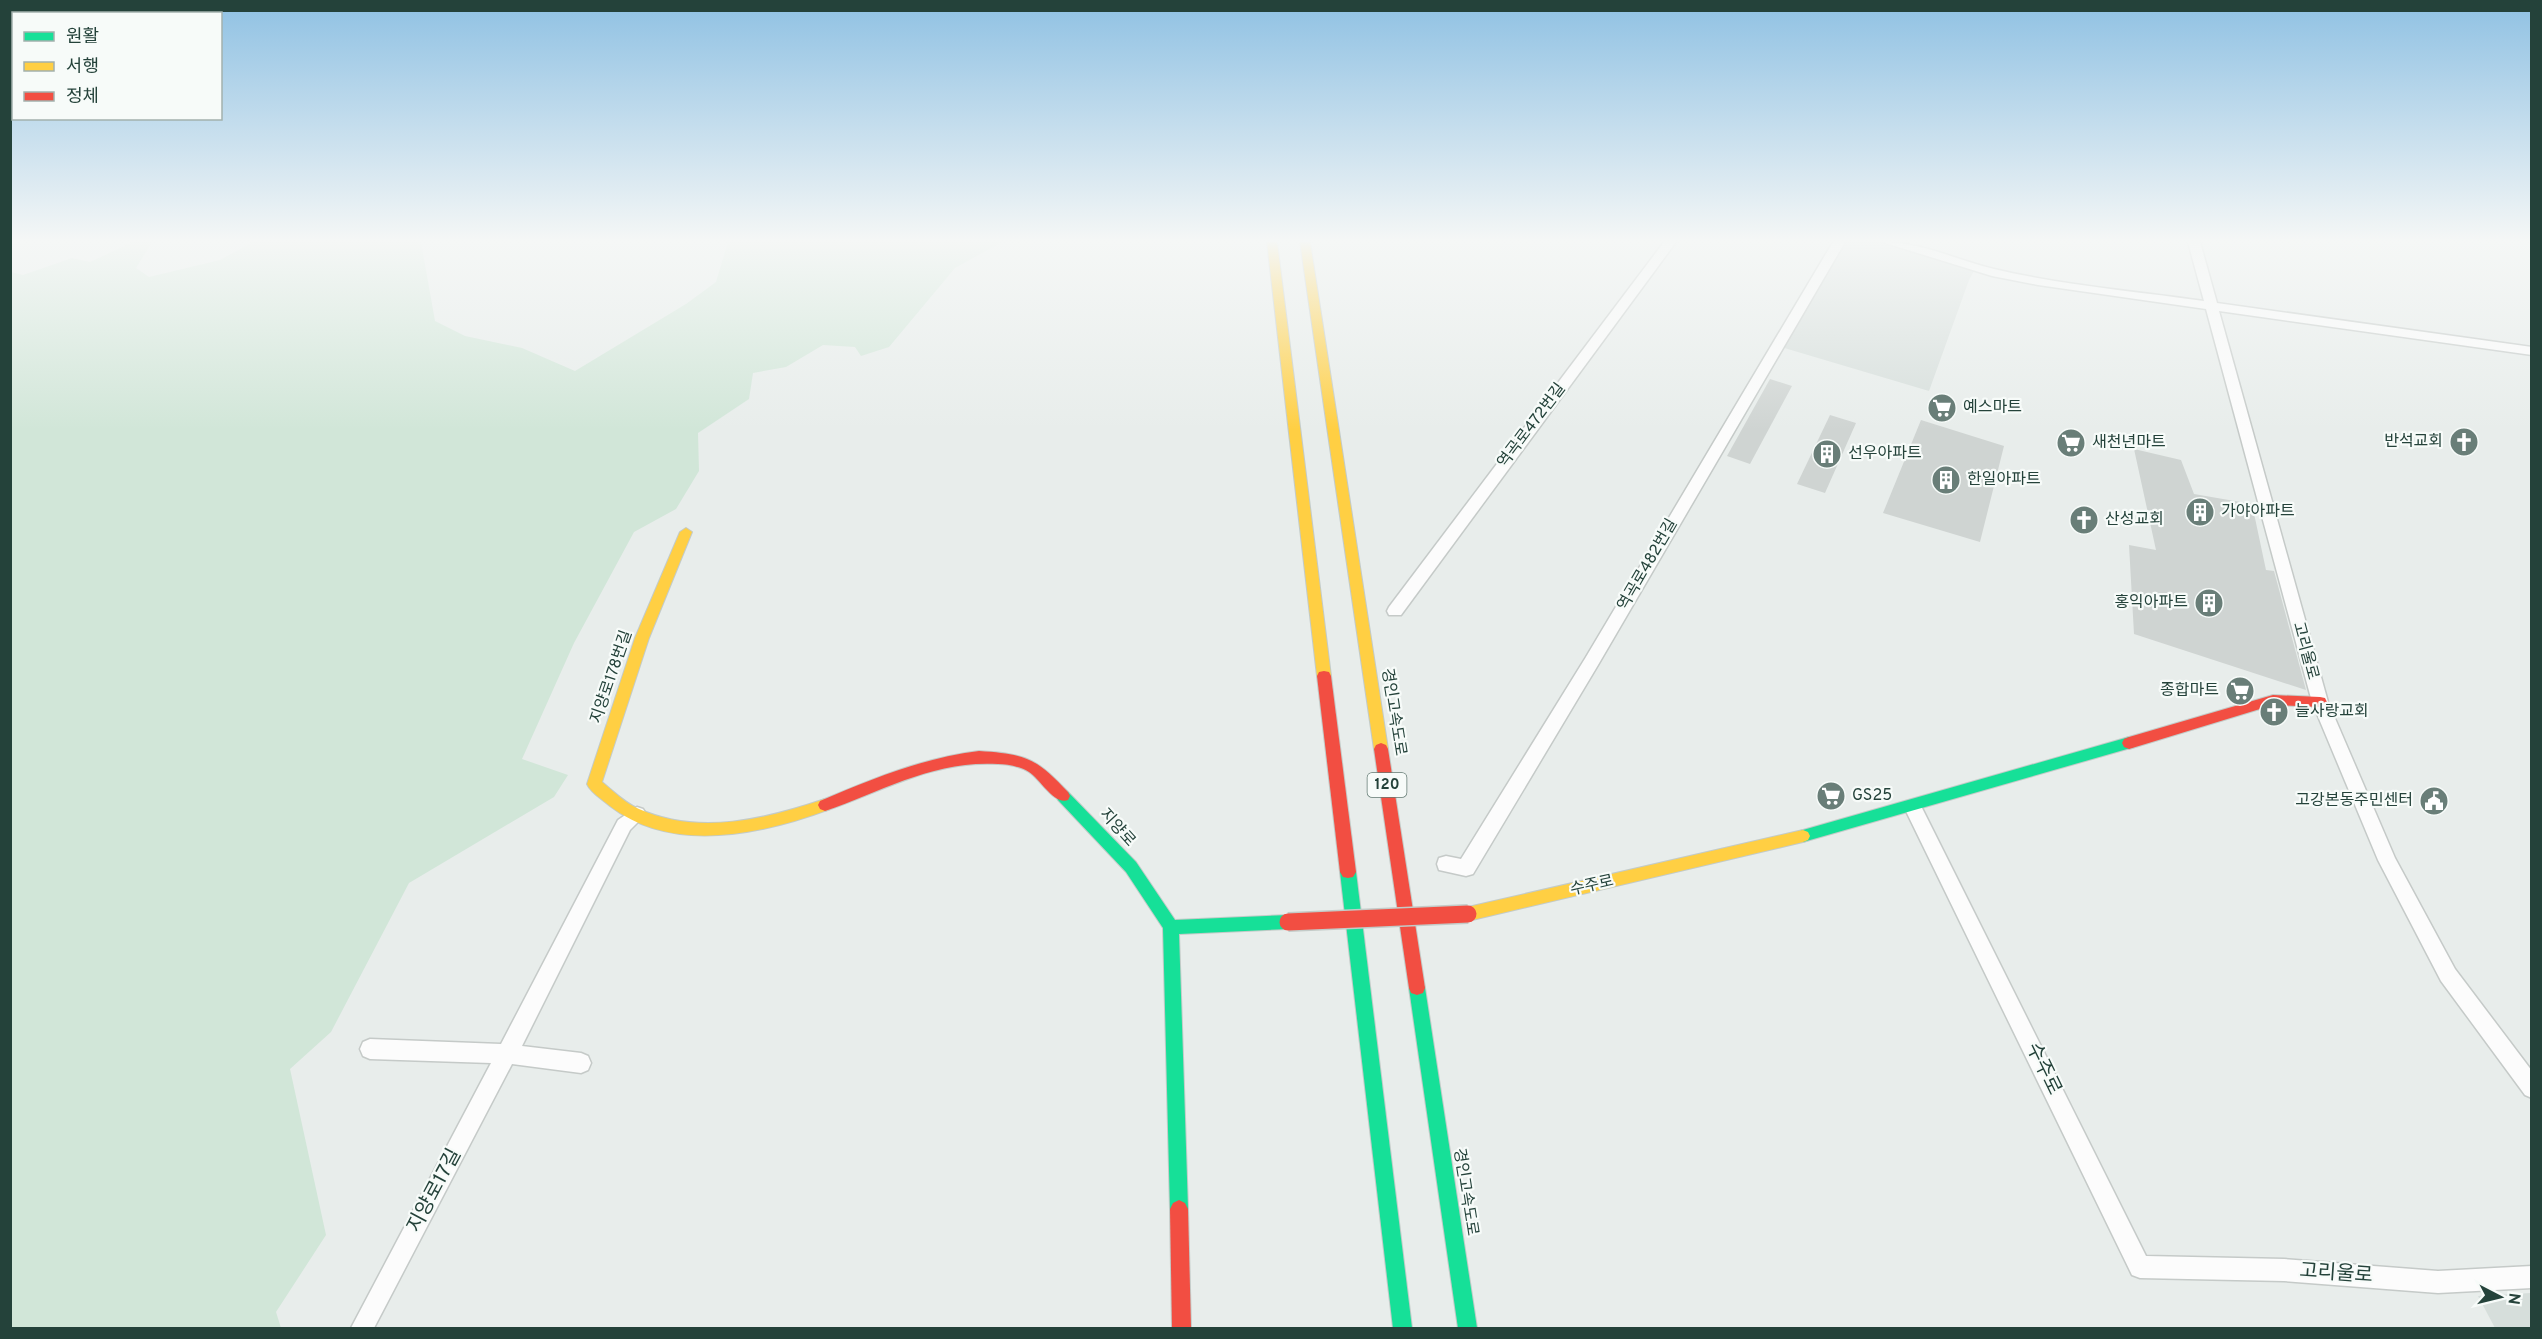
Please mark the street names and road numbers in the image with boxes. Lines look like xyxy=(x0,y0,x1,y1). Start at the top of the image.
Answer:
street label: 역곡로472번길 xyxy=(1494,380,1570,472)
street label: 역곡로482번길 xyxy=(1614,515,1682,615)
street label: 고리울로 xyxy=(2288,620,2322,682)
street label: 지양로178번길 xyxy=(587,628,637,726)
street label: 경인고속도로 xyxy=(1376,667,1410,757)
road number: 120 xyxy=(1368,773,1406,797)
street label: 지양로 xyxy=(1095,805,1139,851)
street label: 수주로 xyxy=(1568,871,1616,901)
street label: 수주로 xyxy=(2019,1038,2067,1100)
street label: 지양로17길 xyxy=(402,1145,468,1237)
street label: 경인고속도로 xyxy=(1448,1147,1482,1237)
street label: 고리울로 xyxy=(2298,1258,2374,1290)

